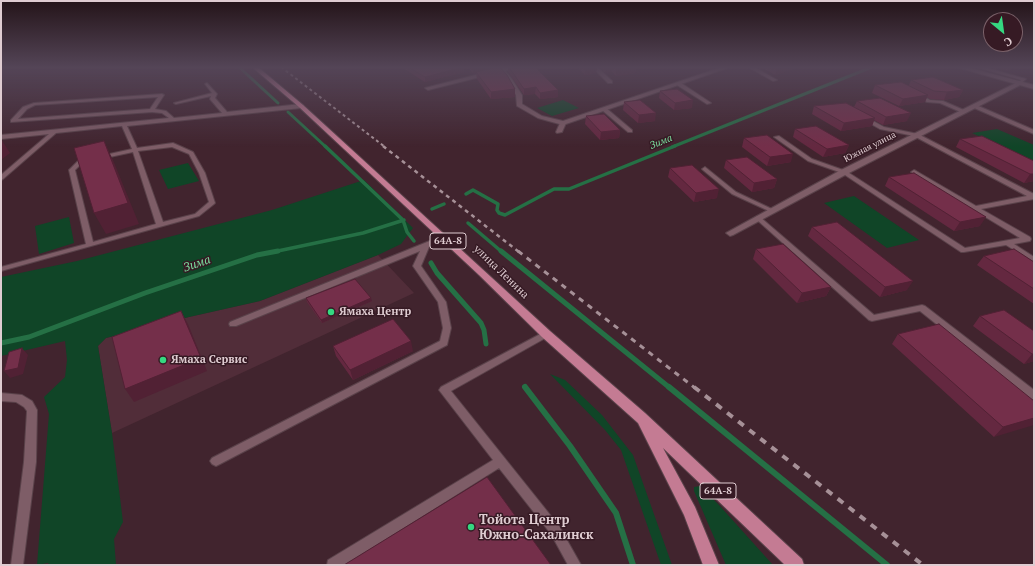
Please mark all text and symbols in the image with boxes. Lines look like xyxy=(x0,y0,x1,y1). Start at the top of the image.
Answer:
north arrow xyxy=(983,12,1023,52)
text: С xyxy=(1002,34,1015,49)
street label: Южная улица xyxy=(842,129,898,165)
water label: Зима xyxy=(648,132,674,152)
road number: 64А-8 xyxy=(430,233,466,249)
street label: улица Ленина xyxy=(471,242,531,302)
water label: Зима xyxy=(181,253,213,275)
place label: Ямаха Центр xyxy=(339,305,411,319)
marker: Ямаха Центр xyxy=(326,307,336,317)
place label: Ямаха Сервис xyxy=(171,353,247,367)
marker: Ямаха Сервис xyxy=(158,355,168,365)
road number: 64А-8 xyxy=(700,483,736,499)
place label: Тойота Центр Южно-Сахалинск xyxy=(479,512,594,543)
marker: Тойота Центр Южно-Сахалинск xyxy=(466,522,476,532)

